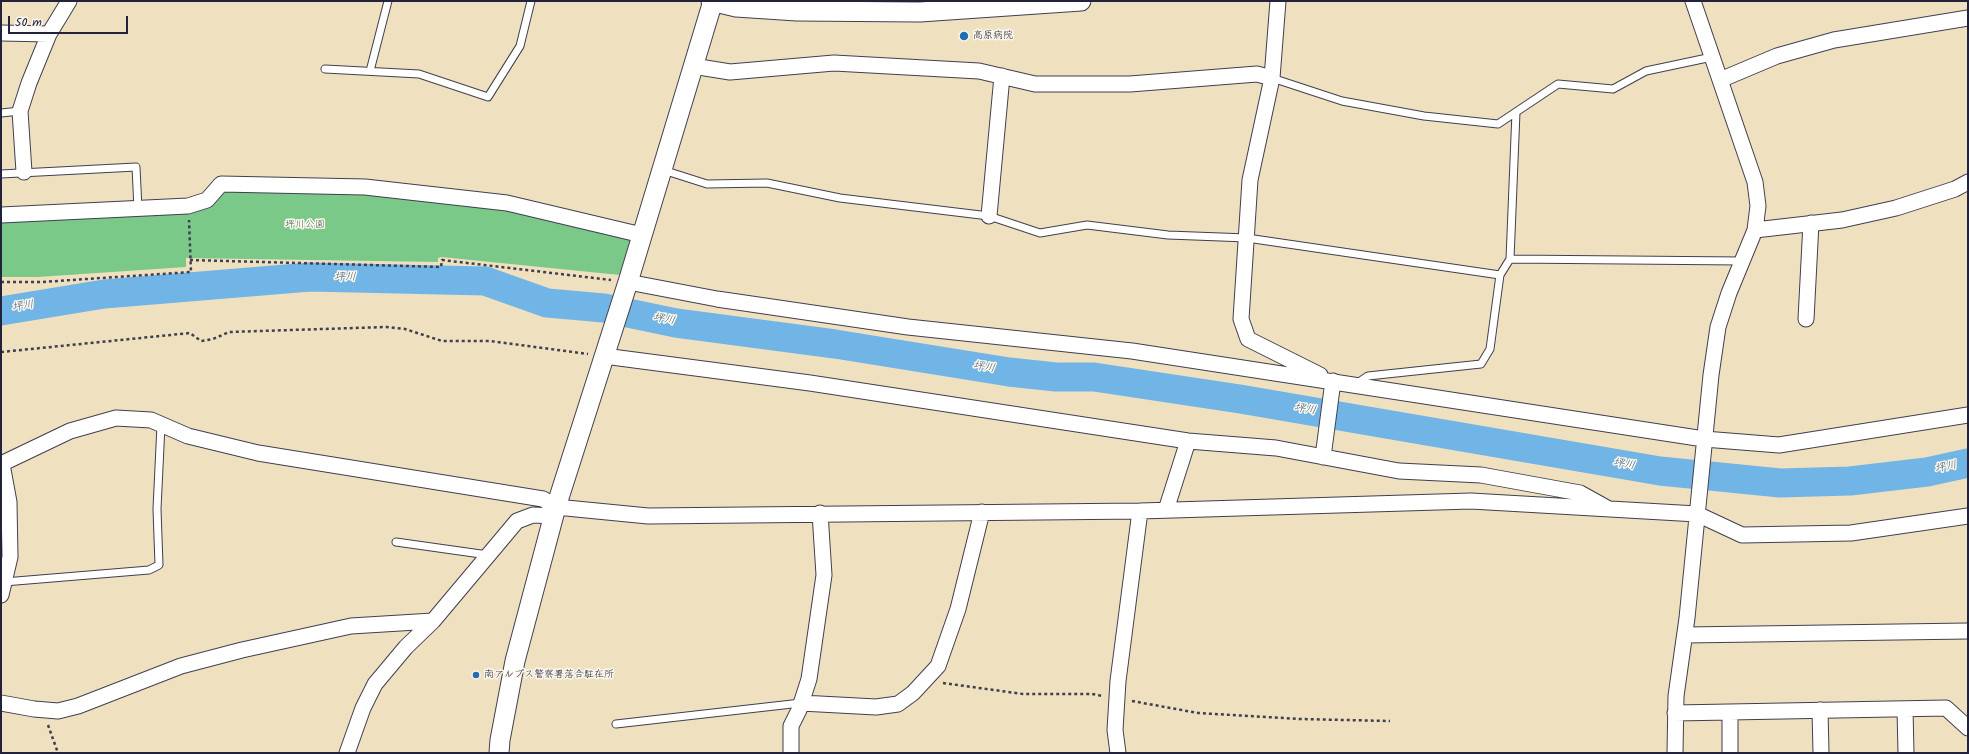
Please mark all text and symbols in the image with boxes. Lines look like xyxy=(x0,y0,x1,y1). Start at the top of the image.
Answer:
scale bar xyxy=(10,8,130,34)
text: 50 m xyxy=(15,13,42,32)
marker: 高原病院 xyxy=(958,30,970,42)
place label: 高原病院 xyxy=(973,30,1013,42)
park label: 坪川公園 xyxy=(285,219,325,231)
water label: 坪川 xyxy=(334,271,356,285)
water label: 坪川 xyxy=(11,299,35,315)
water label: 坪川 xyxy=(652,311,676,329)
water label: 坪川 xyxy=(972,360,996,376)
water label: 坪川 xyxy=(1293,402,1317,418)
water label: 坪川 xyxy=(1612,457,1636,473)
water label: 坪川 xyxy=(1934,459,1958,477)
place label: 南アルプス警察署落合駐在所 xyxy=(484,669,614,681)
marker: 南アルプス警察署落合駐在所 xyxy=(471,670,481,680)

